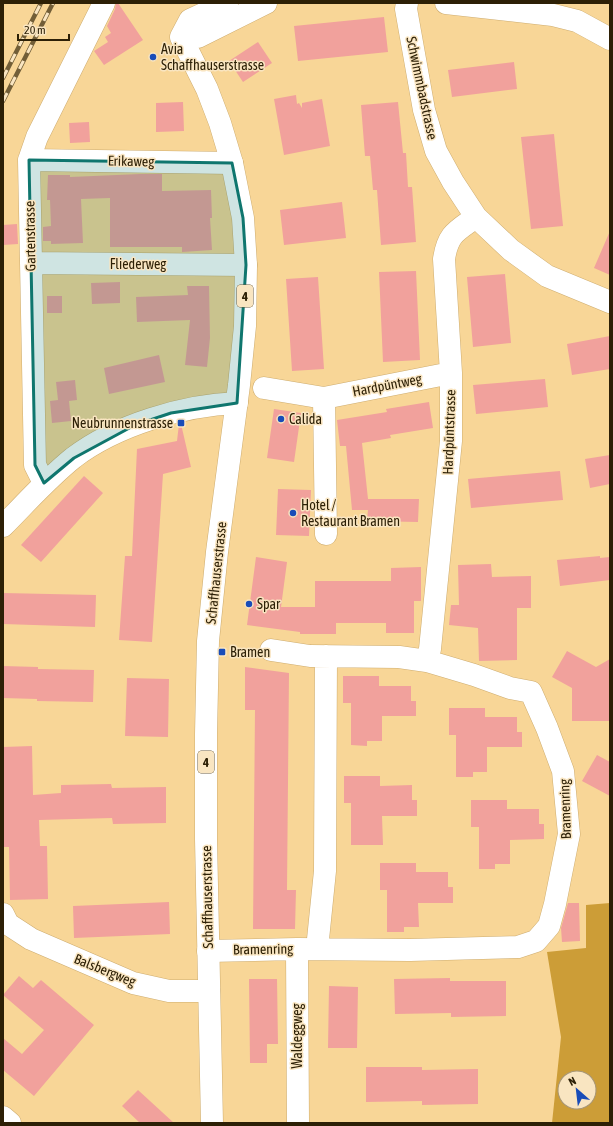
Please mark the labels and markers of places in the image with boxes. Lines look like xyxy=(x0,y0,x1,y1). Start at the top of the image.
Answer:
place label: Avia Schaffhauserstrasse xyxy=(161,41,264,73)
marker: Avia Schaffhauserstrasse xyxy=(148,52,158,62)
place label: Calida xyxy=(289,411,322,427)
marker: Calida xyxy=(276,414,286,424)
place label: Neubrunnenstrasse xyxy=(72,415,173,431)
marker: Neubrunnenstrasse xyxy=(176,418,186,428)
place label: Hotel / Restaurant Bramen xyxy=(301,497,400,529)
marker: Hotel / Restaurant Bramen xyxy=(288,508,298,518)
place label: Spar xyxy=(257,596,281,612)
marker: Spar xyxy=(244,599,254,609)
place label: Bramen xyxy=(230,644,270,660)
marker: Bramen xyxy=(217,647,227,657)

